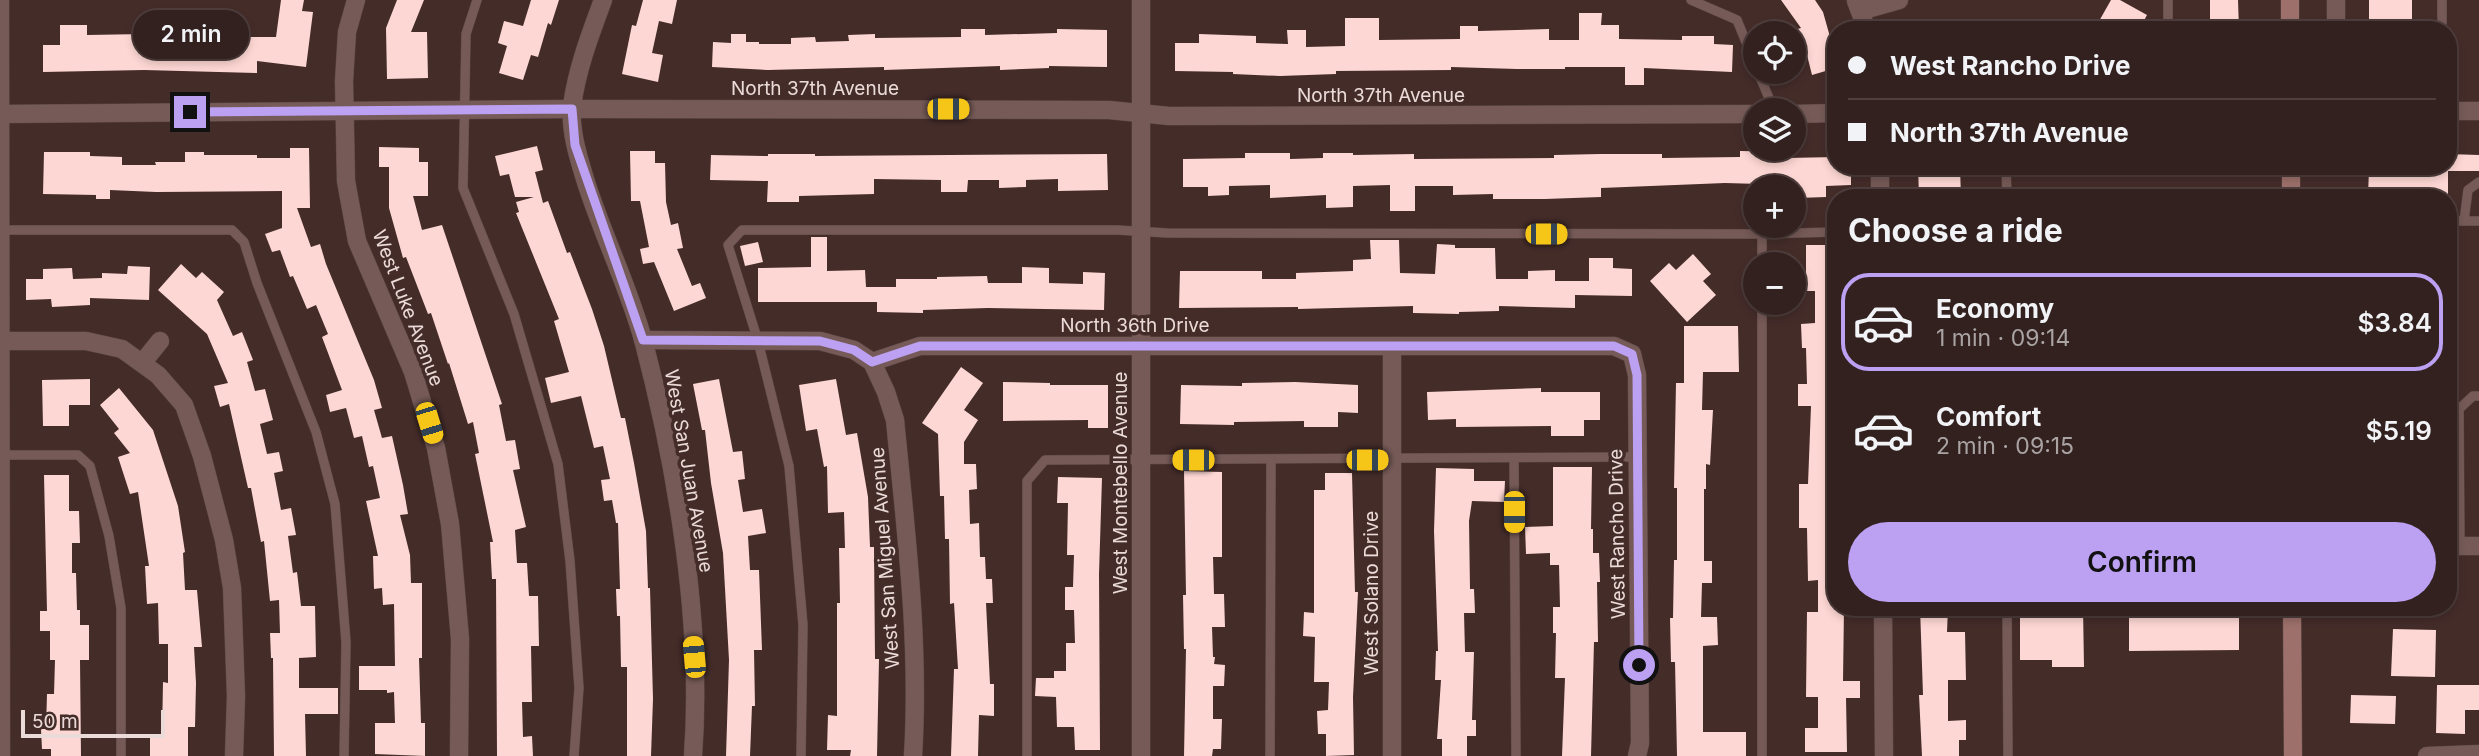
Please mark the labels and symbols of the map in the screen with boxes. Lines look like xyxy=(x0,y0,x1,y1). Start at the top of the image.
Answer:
callout: 2 min xyxy=(132,10,248,60)
street label: North 37th Avenue xyxy=(731,77,899,100)
street label: North 37th Avenue xyxy=(1297,84,1465,107)
route end xyxy=(174,96,206,128)
car xyxy=(928,99,970,120)
car xyxy=(1526,224,1568,245)
street label: West Luke Avenue xyxy=(368,227,448,389)
street label: North 36th Drive xyxy=(1060,314,1210,337)
street label: West San Juan Avenue xyxy=(660,368,718,574)
street label: West Montebello Avenue xyxy=(1109,372,1132,594)
car xyxy=(413,400,446,446)
street label: West San Miguel Avenue xyxy=(866,446,904,670)
street label: West Rancho Drive xyxy=(1604,449,1630,619)
car xyxy=(1173,450,1215,471)
car xyxy=(1347,450,1389,471)
car xyxy=(1504,491,1525,533)
street label: West Solano Drive xyxy=(1360,511,1383,675)
car xyxy=(682,635,707,679)
route start xyxy=(1623,649,1655,681)
scale bar xyxy=(21,707,164,739)

